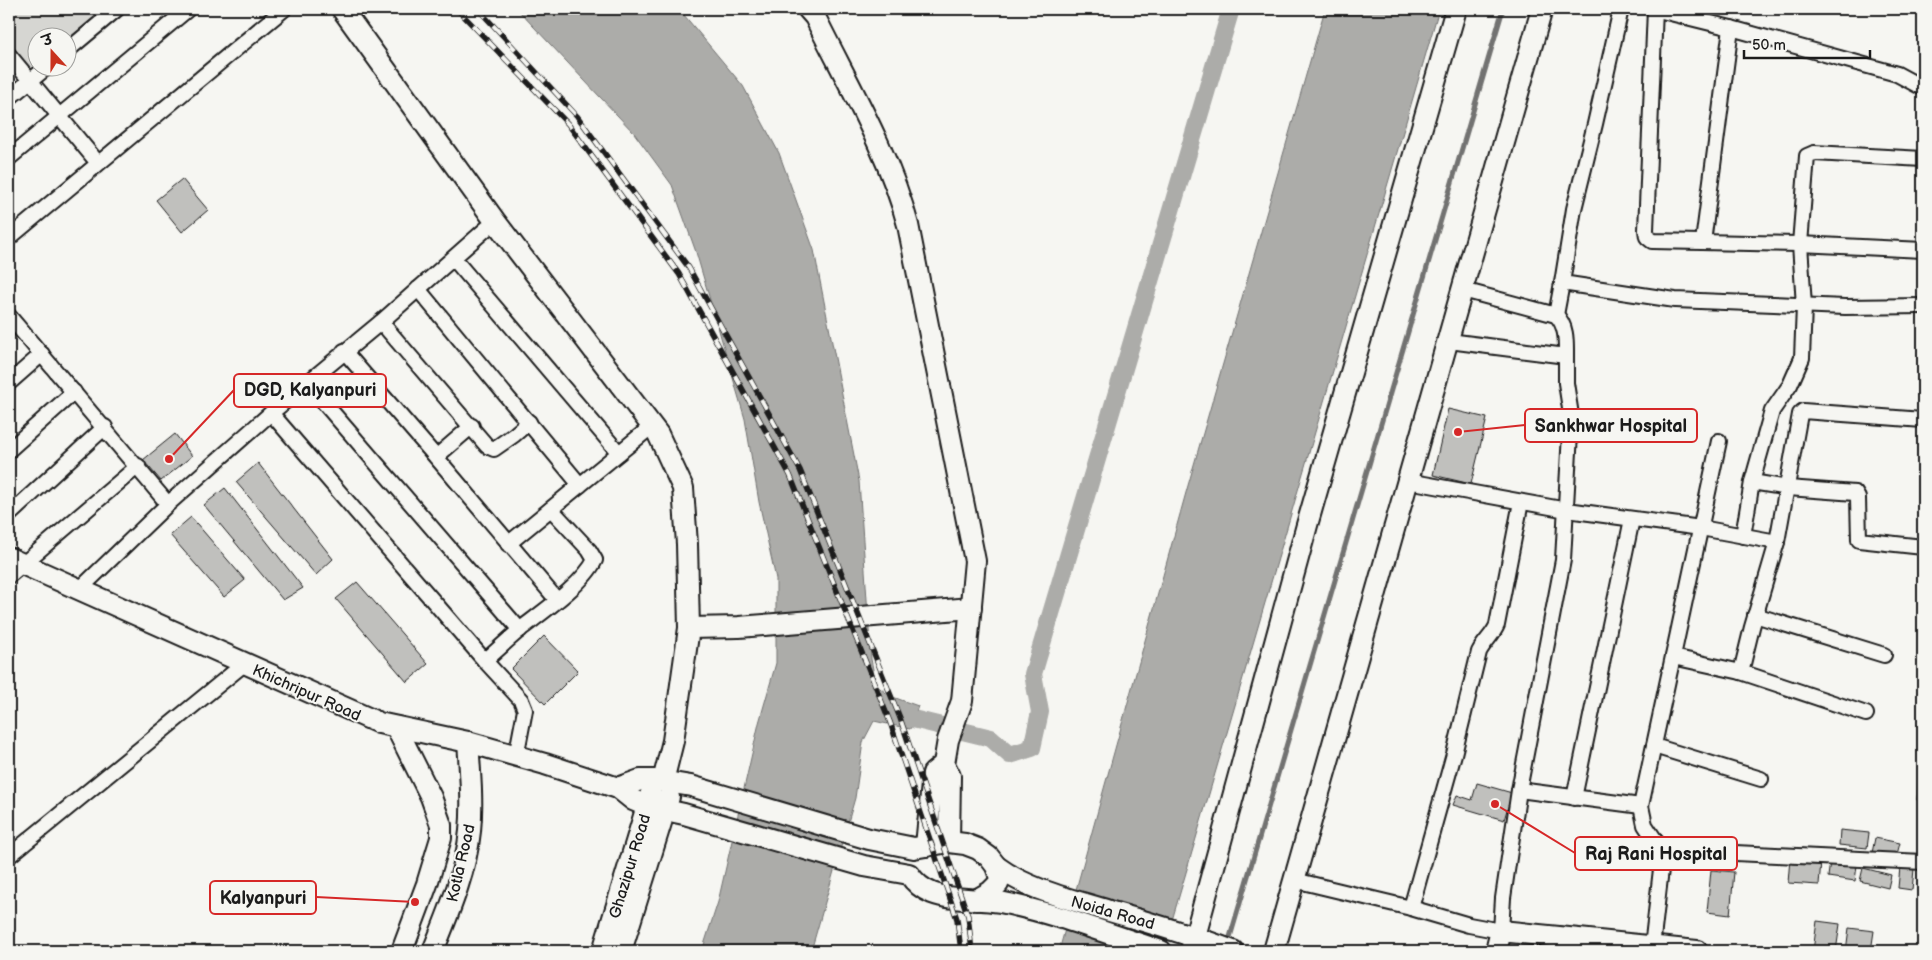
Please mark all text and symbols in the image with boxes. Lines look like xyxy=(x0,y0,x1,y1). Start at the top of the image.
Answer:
north arrow xyxy=(28,28,78,78)
scale bar xyxy=(1744,28,1871,60)
text: उ xyxy=(38,30,56,51)
text: 50 m xyxy=(1752,36,1786,55)
callout: DGD, Kalyanpuri xyxy=(234,374,386,407)
text: DGD, Kalyanpuri xyxy=(244,380,376,401)
callout: Sankhwar Hospital xyxy=(1525,409,1697,442)
text: Sankhwar Hospital xyxy=(1535,416,1687,437)
street label: Khichripur Road xyxy=(249,661,364,726)
street label: Ghazipur Road xyxy=(606,812,655,921)
street label: Kotla Road xyxy=(443,822,480,904)
callout: Raj Rani Hospital xyxy=(1575,837,1737,870)
text: Raj Rani Hospital xyxy=(1585,844,1727,865)
callout: Kalyanpuri xyxy=(210,881,316,914)
text: Kalyanpuri xyxy=(220,888,306,909)
street label: Noida Road xyxy=(1069,892,1157,934)

